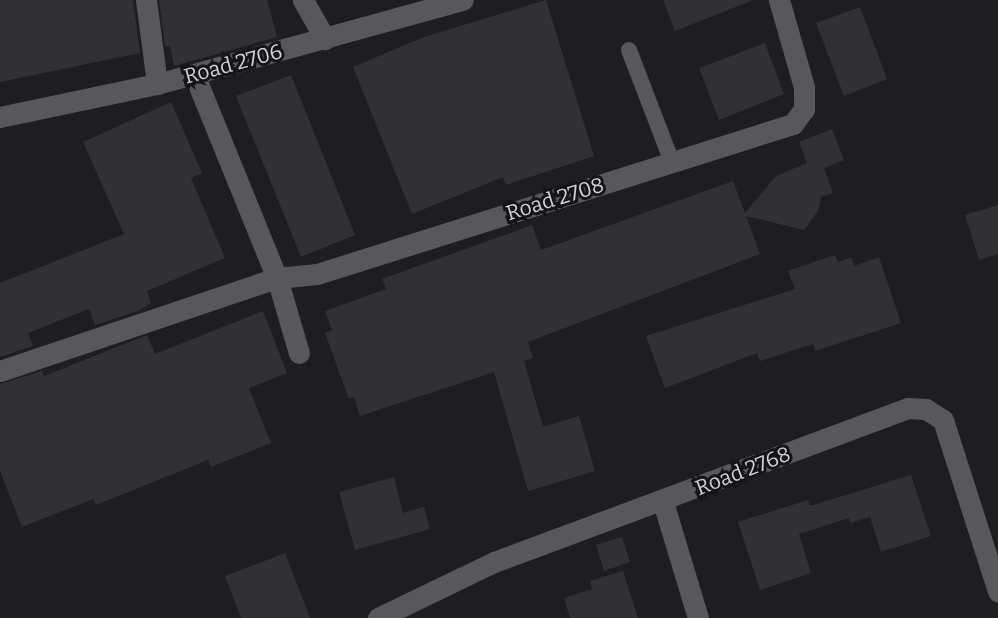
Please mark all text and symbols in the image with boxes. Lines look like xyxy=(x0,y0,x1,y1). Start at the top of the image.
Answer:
street label: Road 2706 xyxy=(181,39,285,89)
street label: Road 2708 xyxy=(503,172,607,226)
street label: Road 2768 xyxy=(692,441,794,501)

